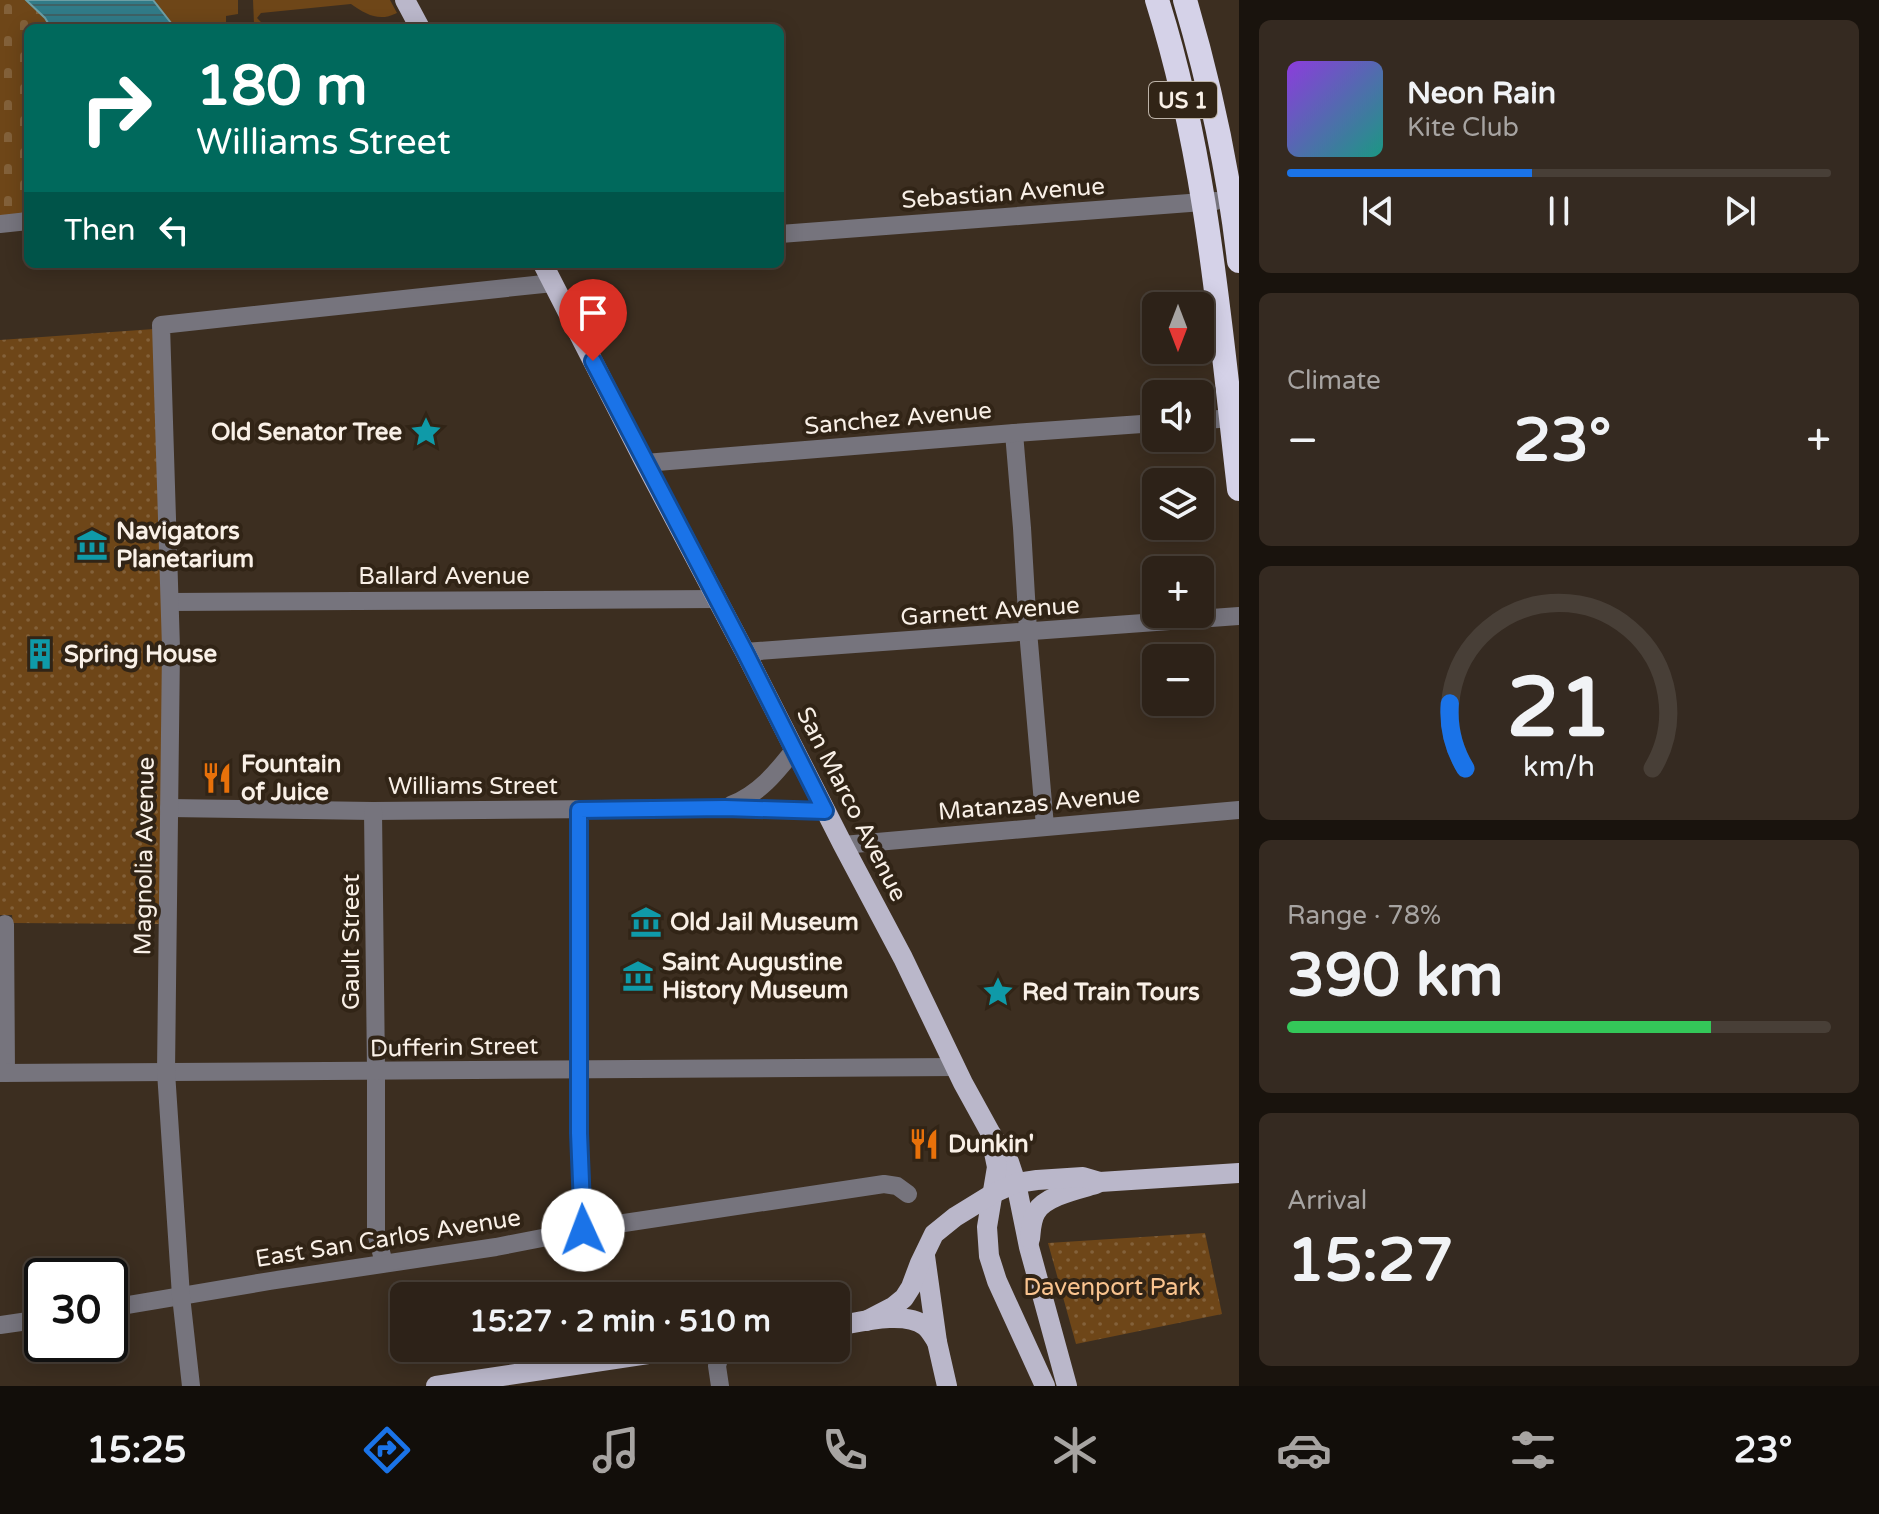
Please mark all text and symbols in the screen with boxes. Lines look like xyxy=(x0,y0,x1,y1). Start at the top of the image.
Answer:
text: 180 m xyxy=(196,53,367,120)
icon: right xyxy=(64,56,168,160)
text: Neon Rain xyxy=(1407,75,1556,112)
road number: US 1 xyxy=(1149,82,1217,118)
text: Kite Club xyxy=(1407,112,1519,143)
text: Williams Street xyxy=(196,121,451,164)
street label: Sebastian Avenue xyxy=(900,172,1106,215)
icon: previous xyxy=(1356,189,1400,233)
icon: pause xyxy=(1537,189,1581,233)
icon: next xyxy=(1718,189,1762,233)
icon: left xyxy=(152,208,196,252)
text: Then xyxy=(64,212,136,249)
pin xyxy=(559,279,627,361)
icon: arrive xyxy=(571,291,615,335)
north arrow xyxy=(1142,292,1214,364)
map controls xyxy=(1142,292,1214,716)
text: Climate xyxy=(1287,365,1381,396)
button: sound xyxy=(1142,380,1214,452)
street label: Sanchez Avenue xyxy=(803,396,993,441)
text: 23° xyxy=(1513,405,1611,477)
place icon: Old Senator Tree xyxy=(409,415,443,449)
text: − xyxy=(1287,415,1318,468)
text: + xyxy=(1806,415,1831,468)
place label: Old Senator Tree xyxy=(211,418,402,447)
button: layers xyxy=(1142,468,1214,540)
place label: Navigators Planetarium xyxy=(116,517,254,574)
museum icon: Navigators Planetarium xyxy=(75,528,109,562)
button: + xyxy=(1142,556,1214,628)
street label: Ballard Avenue xyxy=(358,562,530,591)
street label: Garnett Avenue xyxy=(899,591,1081,632)
building icon: Spring House xyxy=(23,637,57,671)
place label: Spring House xyxy=(64,640,217,669)
button: − xyxy=(1142,644,1214,716)
text: 21 xyxy=(1507,659,1611,759)
street label: San Marco Avenue xyxy=(790,702,913,906)
place label: Fountain of Juice xyxy=(241,750,341,807)
text: km/h xyxy=(1523,750,1595,784)
street label: Magnolia Avenue xyxy=(128,756,161,956)
restaurant icon: Fountain of Juice xyxy=(200,761,234,795)
street label: Williams Street xyxy=(388,772,558,801)
street label: Matanzas Avenue xyxy=(937,780,1141,827)
street label: Gault Street xyxy=(337,874,366,1010)
text: Range · 78% xyxy=(1287,900,1441,931)
museum icon: Old Jail Museum xyxy=(629,905,663,939)
place label: Old Jail Museum xyxy=(670,908,859,937)
text: 390 km xyxy=(1287,940,1503,1012)
place label: Saint Augustine History Museum xyxy=(662,948,848,1005)
museum icon: Saint Augustine History Museum xyxy=(621,959,655,993)
place icon: Red Train Tours xyxy=(981,975,1015,1009)
place label: Red Train Tours xyxy=(1022,978,1200,1007)
street label: Dufferin Street xyxy=(370,1032,539,1063)
restaurant icon: Dunkin' xyxy=(907,1127,941,1161)
place label: Dunkin' xyxy=(948,1130,1034,1159)
text: Arrival xyxy=(1287,1185,1367,1216)
position arrow xyxy=(541,1188,625,1272)
street label: East San Carlos Avenue xyxy=(253,1203,523,1274)
text: 15:27 xyxy=(1287,1225,1453,1297)
speed limit sign: 30 xyxy=(24,1258,128,1362)
park label: Davenport Park xyxy=(1023,1273,1201,1302)
text: 15:27 · 2 min · 510 m xyxy=(469,1303,771,1340)
icon: directions xyxy=(359,1422,415,1478)
icon: music xyxy=(588,1422,644,1478)
icon: phone xyxy=(817,1422,873,1478)
icon: climate xyxy=(1047,1422,1103,1478)
icon: car xyxy=(1276,1422,1332,1478)
icon: filters xyxy=(1505,1422,1561,1478)
text: 15:25 xyxy=(87,1429,186,1472)
text: 23° xyxy=(1734,1429,1792,1472)

